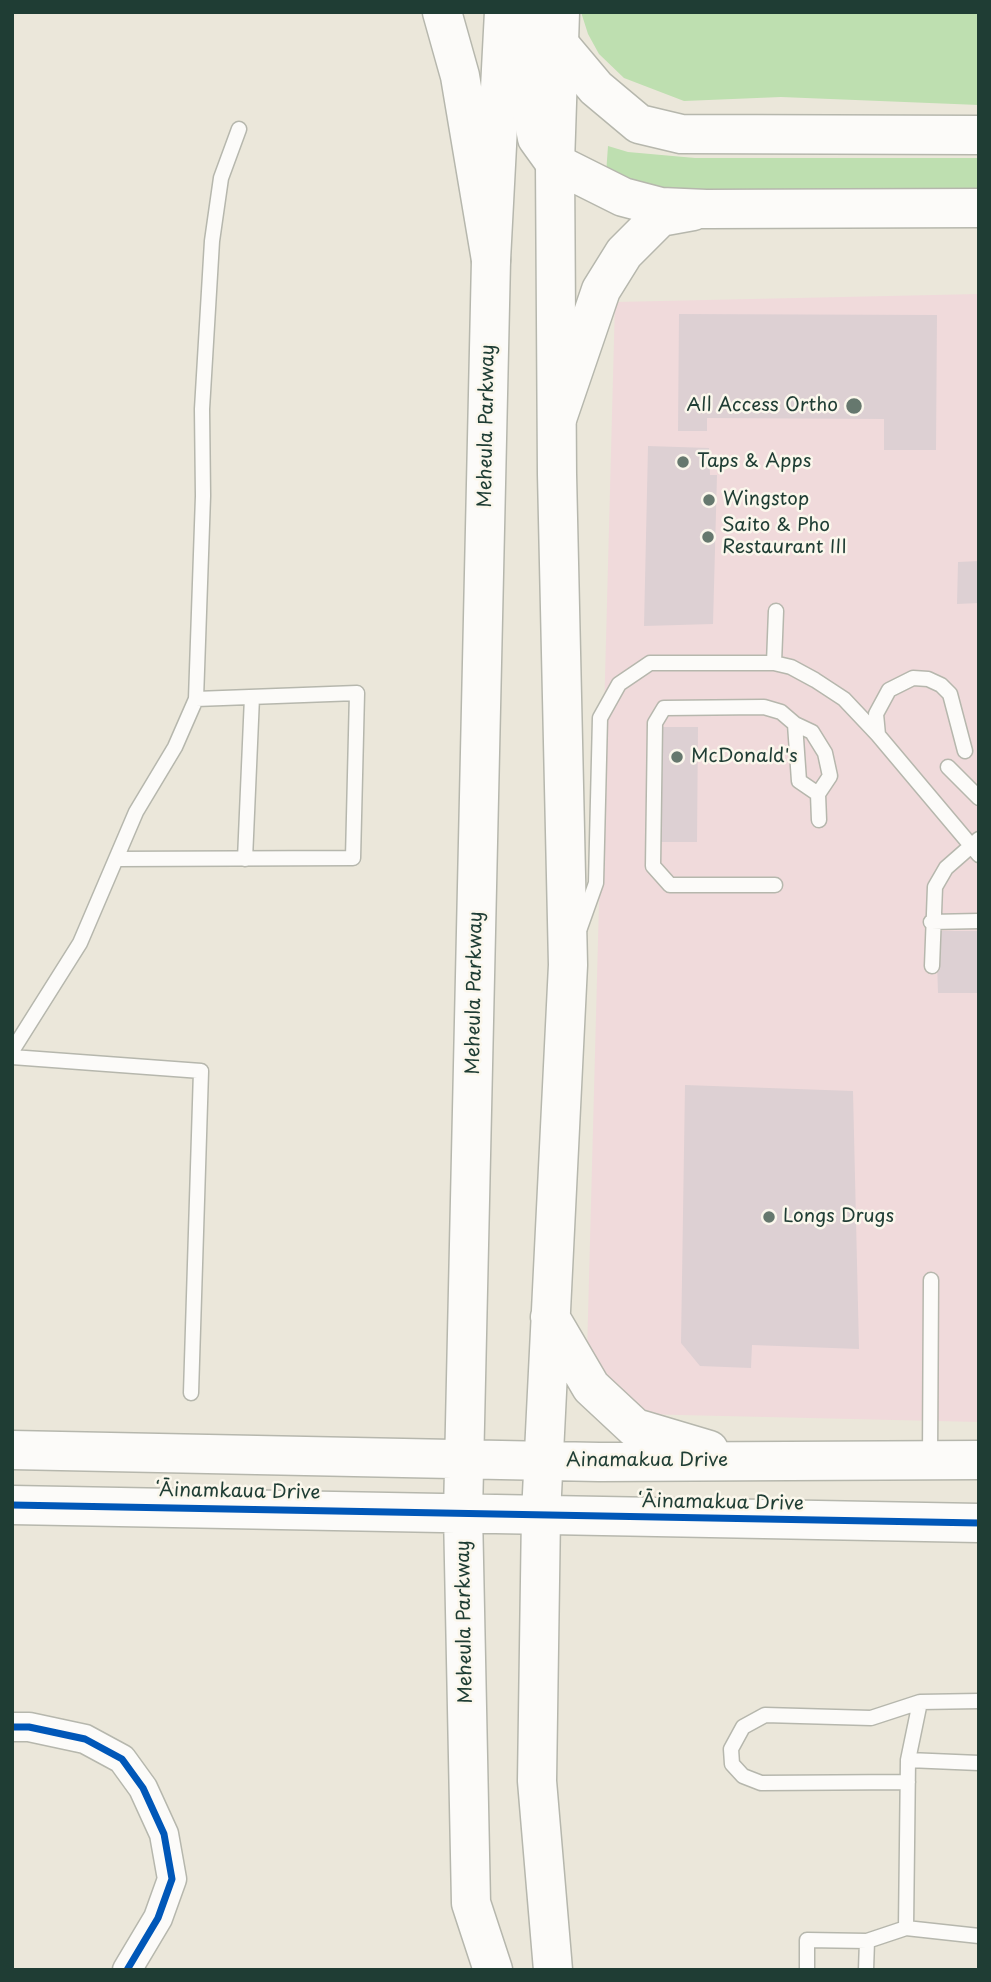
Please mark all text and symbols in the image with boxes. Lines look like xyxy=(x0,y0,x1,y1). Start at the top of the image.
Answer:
street label: Meheula Parkway xyxy=(474,344,500,508)
place label: All Access Ortho xyxy=(686,395,838,417)
marker: All Access Ortho xyxy=(844,396,864,416)
place label: Taps & Apps xyxy=(697,451,811,473)
marker: Taps & Apps xyxy=(675,454,691,470)
place label: Wingstop xyxy=(723,489,809,511)
marker: Wingstop xyxy=(701,492,717,508)
place label: Saito & Pho Restaurant III xyxy=(722,515,847,559)
marker: Saito & Pho Restaurant III xyxy=(700,529,716,545)
place label: McDonald's xyxy=(691,746,798,768)
marker: McDonald's xyxy=(669,749,685,765)
street label: Meheula Parkway xyxy=(462,911,488,1075)
place label: Longs Drugs xyxy=(783,1206,894,1228)
marker: Longs Drugs xyxy=(761,1209,777,1225)
street label: Ainamakua Drive xyxy=(566,1450,728,1472)
street label: ʻĀinamkaua Drive xyxy=(155,1479,321,1505)
street label: ʻĀinamakua Drive xyxy=(638,1490,804,1516)
street label: Meheula Parkway xyxy=(452,1540,478,1704)

